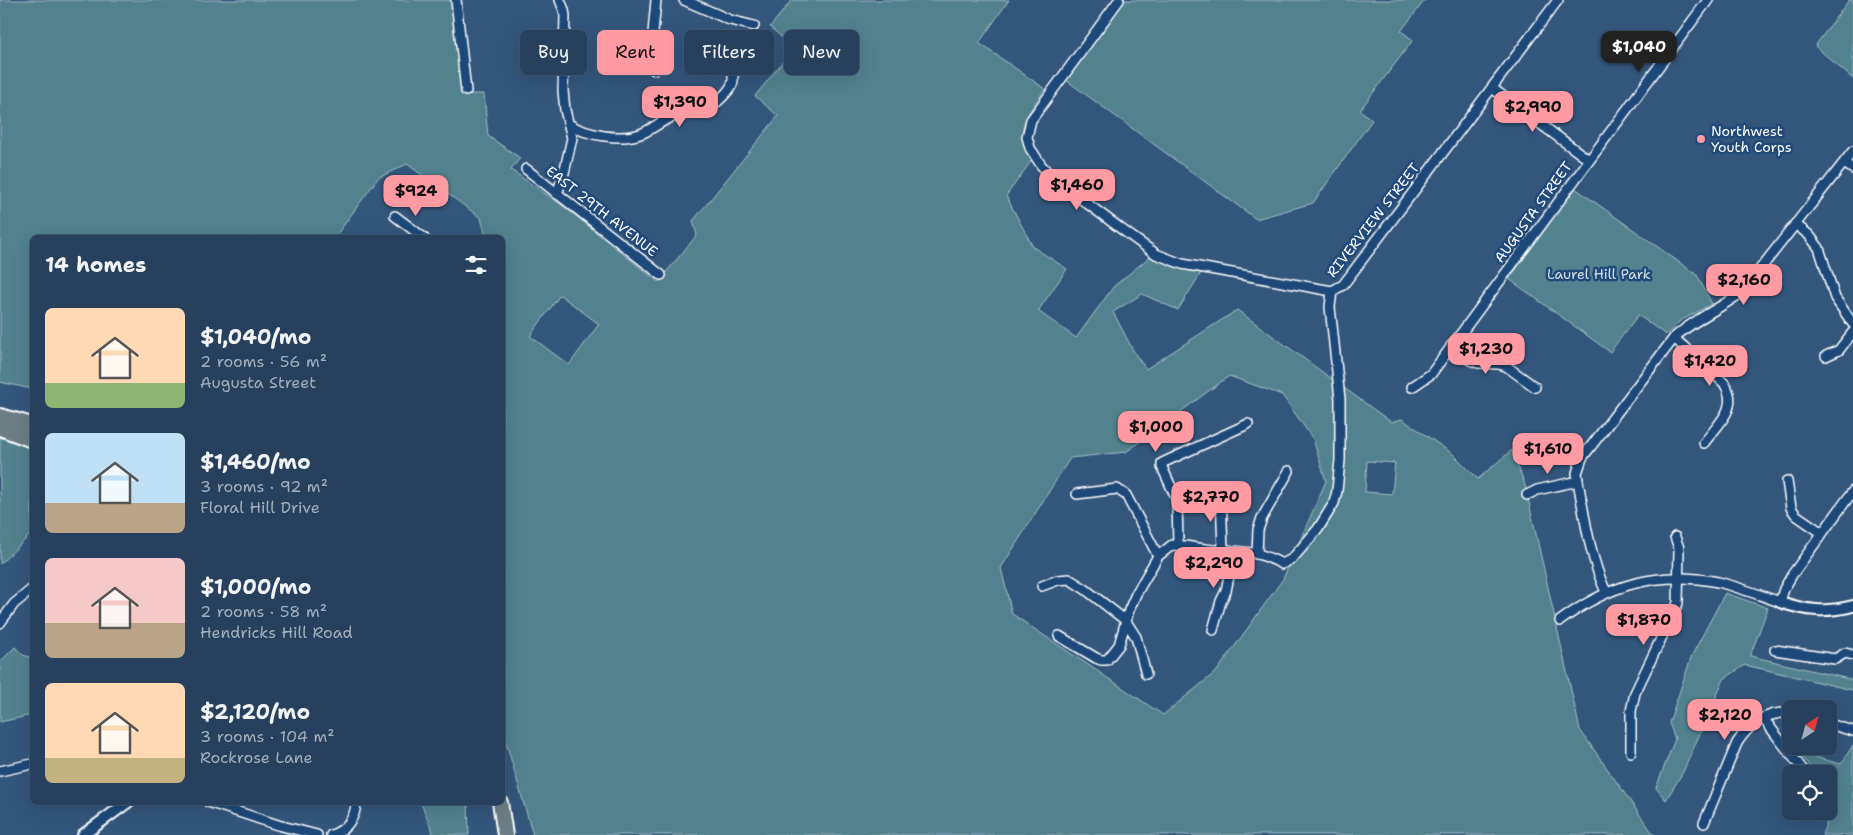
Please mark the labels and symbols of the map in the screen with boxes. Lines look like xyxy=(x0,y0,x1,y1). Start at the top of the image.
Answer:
pin: $1,040 xyxy=(1598,30,1680,73)
pin: $1,390 xyxy=(639,86,721,128)
pin: $2,990 xyxy=(1492,90,1574,133)
place label: Northwest Youth Corps xyxy=(1711,122,1792,156)
marker: Northwest Youth Corps xyxy=(1695,133,1707,145)
street label: AUGUSTA STREET xyxy=(1490,158,1576,266)
street label: RIVERVIEW STREET xyxy=(1323,159,1423,281)
street label: EAST 29TH AVENUE xyxy=(542,162,662,260)
pin: $1,460 xyxy=(1036,168,1118,211)
pin: $924 xyxy=(386,174,446,217)
pin: $2,160 xyxy=(1703,264,1785,306)
park label: Laurel Hill Park xyxy=(1547,265,1651,283)
pin: $1,230 xyxy=(1445,332,1527,375)
pin: $1,420 xyxy=(1669,344,1751,387)
pin: $1,000 xyxy=(1115,410,1197,453)
pin: $1,610 xyxy=(1507,432,1589,475)
pin: $2,770 xyxy=(1170,480,1252,523)
pin: $2,290 xyxy=(1173,546,1255,589)
pin: $1,870 xyxy=(1603,604,1685,646)
pin: $2,120 xyxy=(1684,698,1766,741)
north arrow xyxy=(1782,700,1838,755)

